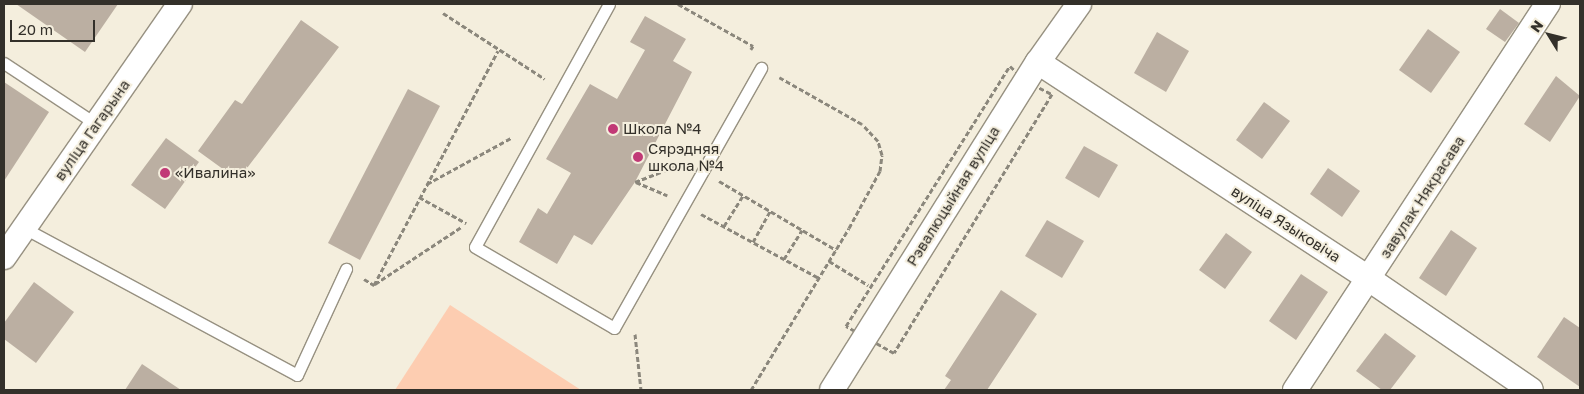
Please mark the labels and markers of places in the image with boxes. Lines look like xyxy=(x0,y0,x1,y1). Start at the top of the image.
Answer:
place label: Школа №4 xyxy=(623,120,701,138)
marker: Школа №4 xyxy=(607,123,619,135)
place label: Сярэдняя школа №4 xyxy=(648,139,724,174)
marker: Сярэдняя школа №4 xyxy=(632,151,644,163)
place label: «Ивалина» xyxy=(175,164,255,182)
marker: «Ивалина» xyxy=(159,167,171,179)

